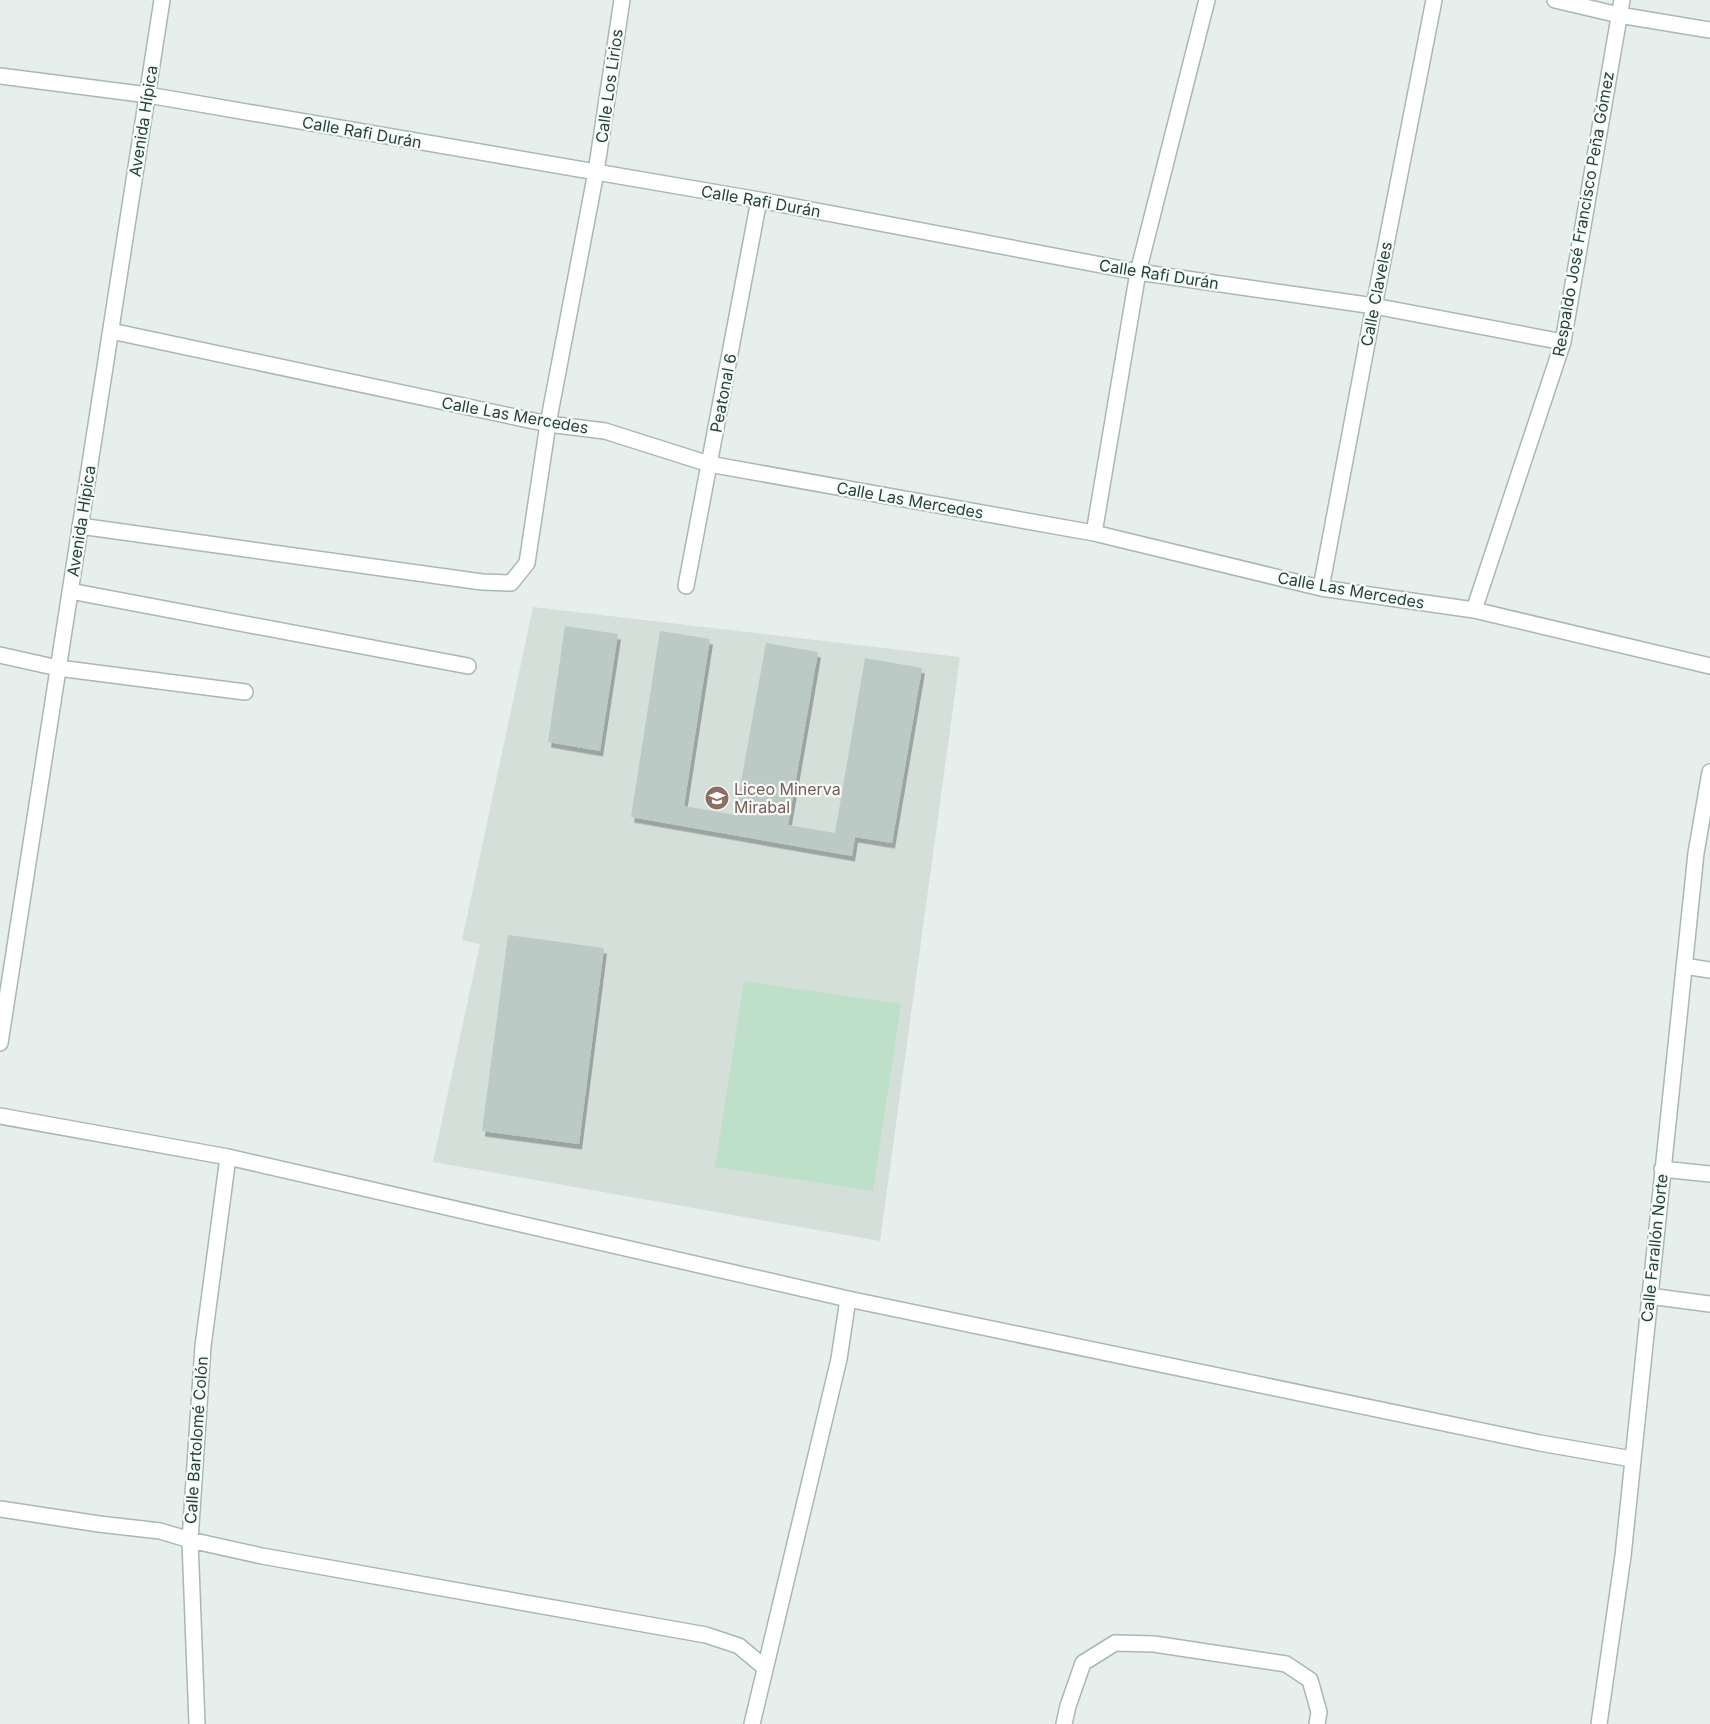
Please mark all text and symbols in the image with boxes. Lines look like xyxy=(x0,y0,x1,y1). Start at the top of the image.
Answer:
street label: Calle Los Lirios xyxy=(591,28,627,144)
street label: Avenida Hípica xyxy=(124,64,162,178)
street label: Respaldo José Francisco Peña Gómez xyxy=(1548,70,1618,358)
street label: Calle Rafi Durán xyxy=(301,112,423,152)
street label: Calle Rafi Durán xyxy=(700,181,822,221)
street label: Calle Claveles xyxy=(1356,240,1396,348)
street label: Calle Rafi Durán xyxy=(1098,255,1220,293)
street label: Peatonal 6 xyxy=(706,352,740,434)
street label: Calle Las Mercedes xyxy=(440,392,590,438)
street label: Avenida Hípica xyxy=(62,464,100,578)
street label: Calle Las Mercedes xyxy=(835,477,985,523)
street label: Calle Las Mercedes xyxy=(1276,567,1426,613)
place label: Liceo Minerva Mirabal xyxy=(734,779,841,817)
school or university icon: Liceo Minerva Mirabal xyxy=(704,785,730,811)
street label: Calle Farallón Norte xyxy=(1636,1173,1672,1323)
street label: Calle Bartolomé Colón xyxy=(180,1355,212,1525)

